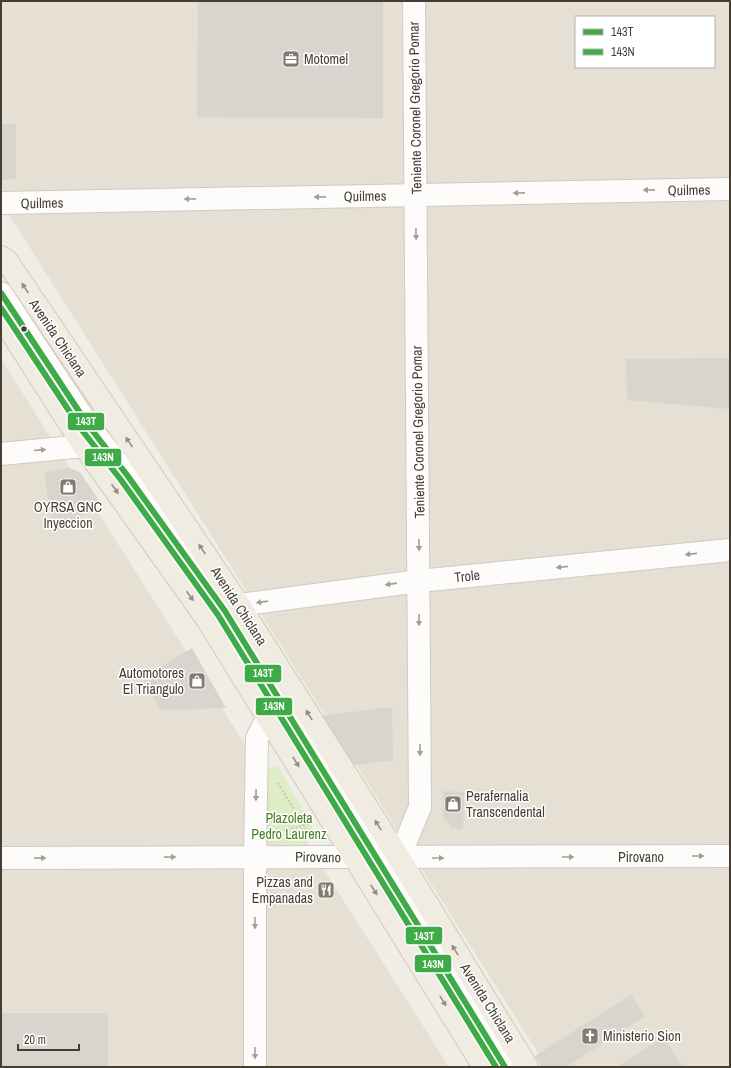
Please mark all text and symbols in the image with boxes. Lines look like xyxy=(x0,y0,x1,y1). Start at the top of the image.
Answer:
legend xyxy=(575,16,715,68)
street label: Teniente Coronel Gregorio Pomar xyxy=(404,21,426,195)
text: 143T xyxy=(611,24,633,40)
text: 143N xyxy=(611,44,635,60)
office icon: Motomel xyxy=(281,49,301,69)
place label: Motomel xyxy=(304,50,348,68)
street label: Quilmes xyxy=(667,181,711,199)
street label: Quilmes xyxy=(343,187,387,205)
one-way arrow xyxy=(643,187,655,194)
one-way arrow xyxy=(512,190,525,196)
one-way arrow xyxy=(314,193,326,200)
street label: Quilmes xyxy=(20,194,64,212)
one-way arrow xyxy=(184,196,196,203)
one-way arrow xyxy=(413,228,419,241)
one-way arrow xyxy=(21,283,29,293)
street label: Avenida Chiclana xyxy=(25,295,91,381)
unlabelled marker xyxy=(19,324,29,334)
street label: Teniente Coronel Gregorio Pomar xyxy=(407,345,429,519)
line badge: 143T xyxy=(67,412,105,431)
text: 143T xyxy=(76,414,97,428)
one-way arrow xyxy=(125,437,133,447)
one-way arrow xyxy=(34,447,46,454)
line badge: 143N xyxy=(84,448,122,467)
text: 143N xyxy=(92,450,114,464)
shop icon: OYRSA GNC Inyeccion xyxy=(58,477,78,497)
one-way arrow xyxy=(111,484,119,495)
place label: OYRSA GNC Inyeccion xyxy=(34,498,102,532)
one-way arrow xyxy=(416,539,422,552)
one-way arrow xyxy=(198,544,206,555)
one-way arrow xyxy=(685,551,697,557)
street label: Avenida Chiclana xyxy=(206,562,272,649)
one-way arrow xyxy=(556,563,568,570)
street label: Trole xyxy=(453,566,481,586)
one-way arrow xyxy=(385,581,397,587)
one-way arrow xyxy=(186,590,194,601)
one-way arrow xyxy=(256,599,268,605)
one-way arrow xyxy=(416,614,422,627)
place label: Automotores El Triangulo xyxy=(118,664,184,698)
line badge: 143T xyxy=(244,664,282,683)
text: 143T xyxy=(253,666,274,680)
shop icon: Automotores El Triangulo xyxy=(187,671,207,691)
line badge: 143N xyxy=(255,697,293,716)
text: 143N xyxy=(263,699,285,713)
one-way arrow xyxy=(305,709,312,721)
one-way arrow xyxy=(417,744,423,757)
one-way arrow xyxy=(292,757,300,767)
place label: Perafernalia Transcendental xyxy=(466,787,545,821)
one-way arrow xyxy=(253,789,259,802)
shop icon: Perafernalia Transcendental xyxy=(443,794,463,814)
park label: Plazoleta Pedro Laurenz xyxy=(251,809,327,843)
one-way arrow xyxy=(374,820,382,830)
street label: Pirovano xyxy=(295,848,341,866)
street label: Pirovano xyxy=(618,848,664,866)
one-way arrow xyxy=(692,853,705,859)
one-way arrow xyxy=(164,854,177,860)
one-way arrow xyxy=(562,854,575,860)
one-way arrow xyxy=(34,855,47,861)
one-way arrow xyxy=(432,855,445,861)
place label: Pizzas and Empanadas xyxy=(252,873,313,907)
restaurant icon: Pizzas and Empanadas xyxy=(316,880,336,900)
one-way arrow xyxy=(371,884,378,896)
one-way arrow xyxy=(252,917,258,930)
line badge: 143T xyxy=(405,926,443,945)
text: 143T xyxy=(414,929,435,943)
one-way arrow xyxy=(451,945,459,955)
line badge: 143N xyxy=(414,954,452,973)
text: 143N xyxy=(422,957,444,971)
street label: Avenida Chiclana xyxy=(456,959,520,1047)
one-way arrow xyxy=(439,996,447,1006)
scale bar xyxy=(18,1026,79,1052)
church icon: Ministerio Sion xyxy=(580,1026,600,1046)
place label: Ministerio Sion xyxy=(603,1027,681,1045)
text: 20 m xyxy=(24,1032,46,1048)
one-way arrow xyxy=(252,1047,258,1060)

